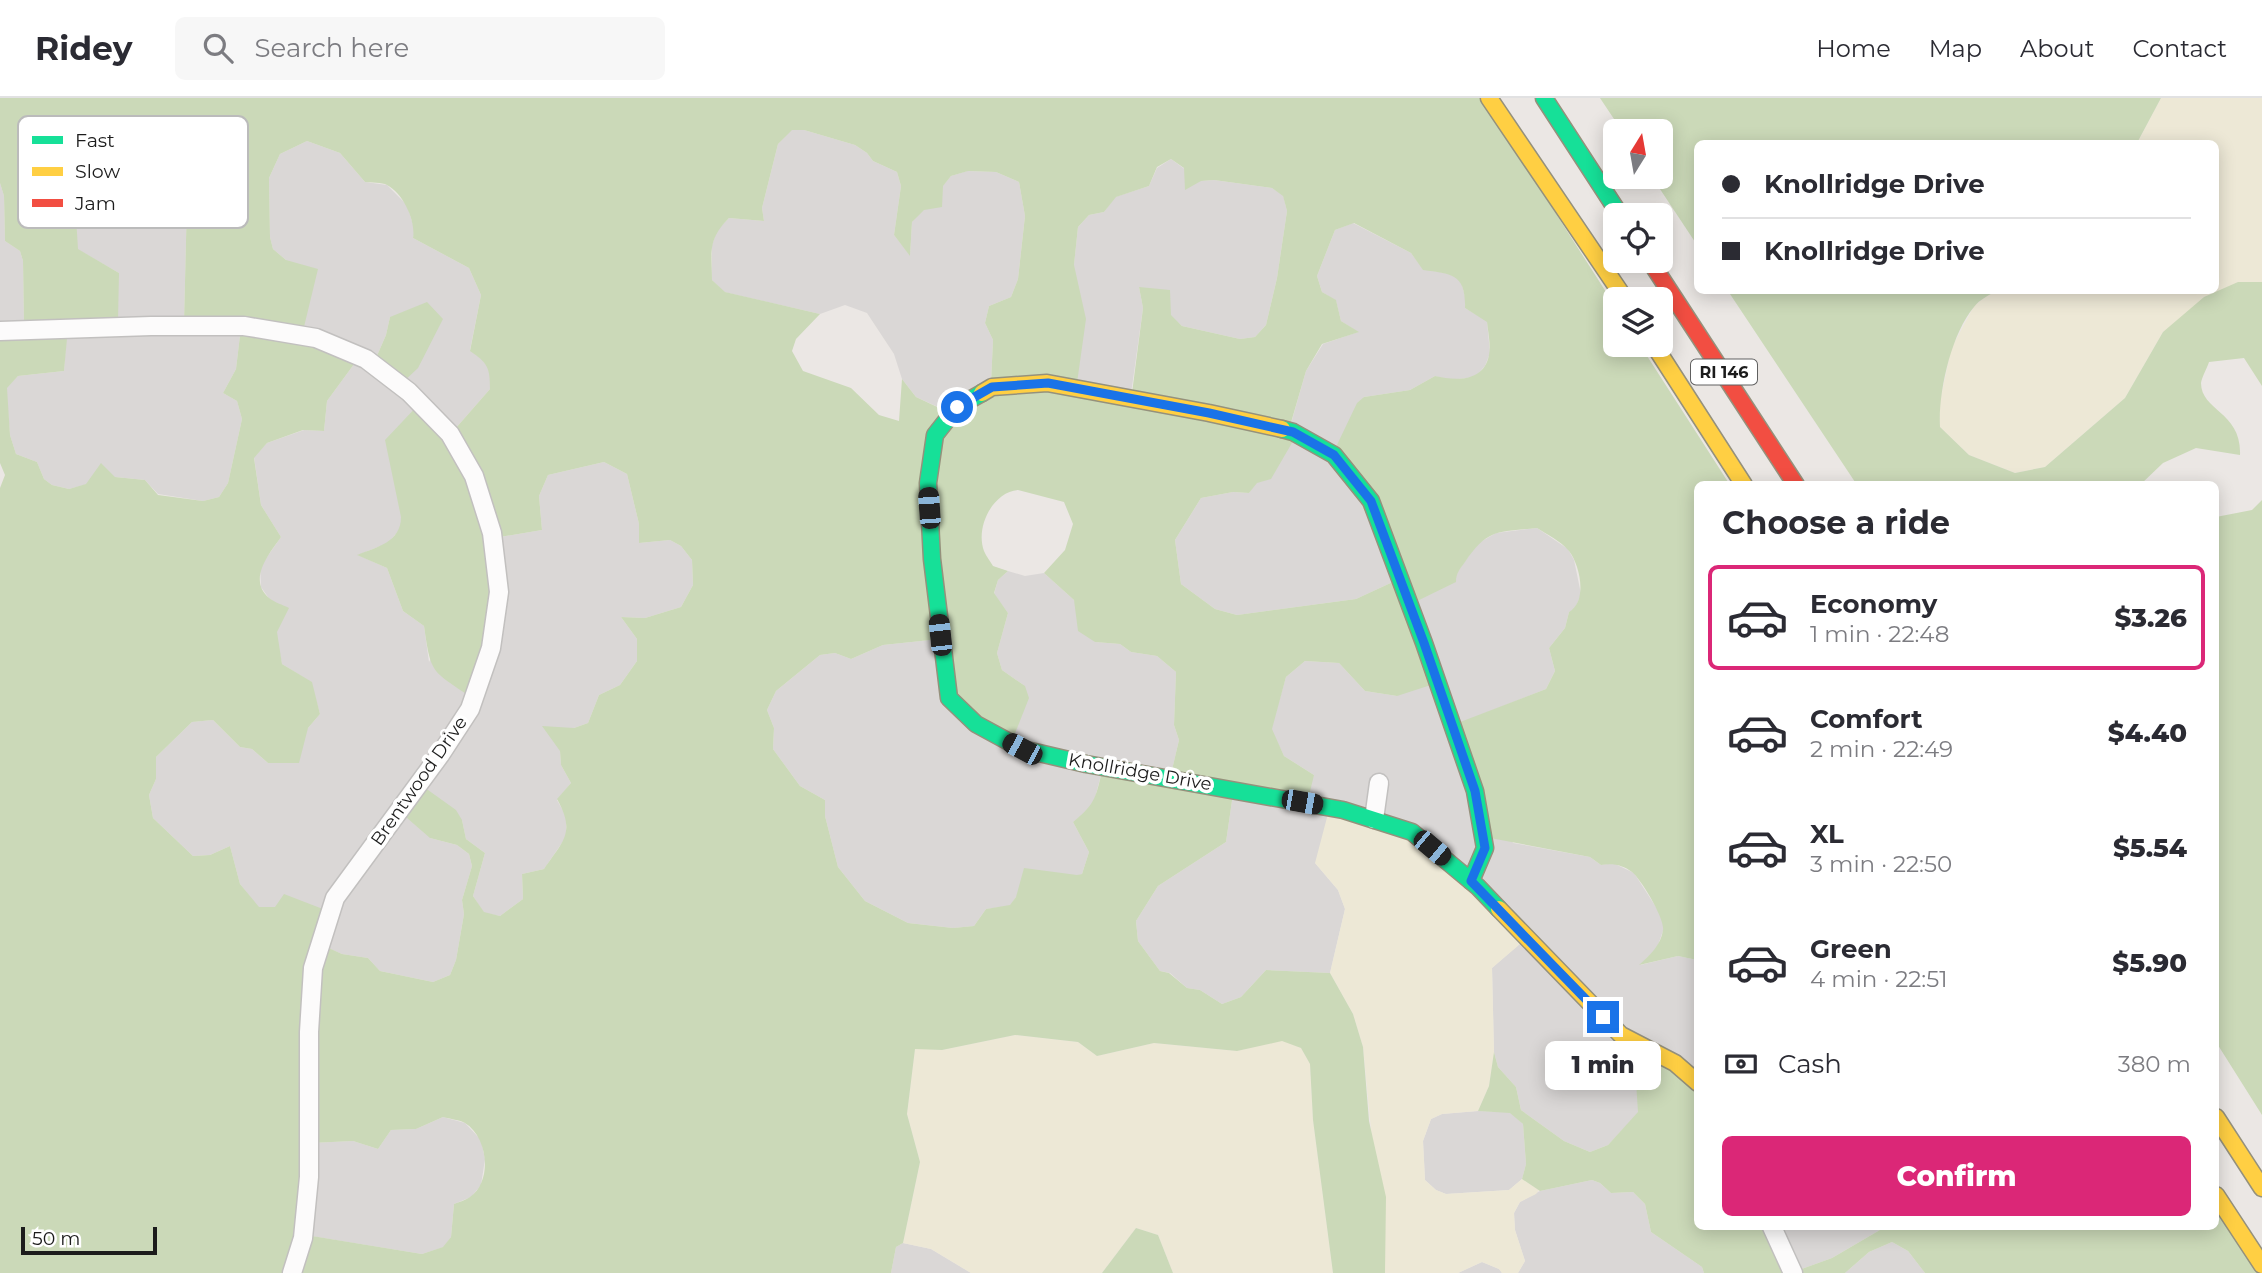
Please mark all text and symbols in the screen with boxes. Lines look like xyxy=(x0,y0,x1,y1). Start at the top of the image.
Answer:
search box xyxy=(175,17,665,80)
text: Ridey xyxy=(35,28,133,68)
icon: search xyxy=(199,29,237,67)
text: Search here xyxy=(255,32,409,64)
text: Home xyxy=(1816,34,1891,63)
text: Map xyxy=(1929,34,1982,63)
text: About xyxy=(2020,34,2094,63)
text: Contact xyxy=(2132,34,2227,63)
legend xyxy=(18,116,248,228)
north arrow xyxy=(1603,119,1673,189)
map controls xyxy=(1603,119,1673,357)
text: Fast xyxy=(75,129,115,152)
text: Slow xyxy=(75,160,120,183)
text: Knollridge Drive xyxy=(1764,168,1985,200)
text: Jam xyxy=(74,192,116,215)
button: locate xyxy=(1603,203,1673,273)
text: Knollridge Drive xyxy=(1764,235,1985,267)
button: layers xyxy=(1603,287,1673,357)
road number: RI 146 xyxy=(1691,360,1757,384)
route start xyxy=(941,391,973,423)
car xyxy=(918,486,941,530)
text: Choose a ride xyxy=(1722,503,1950,542)
icon: car xyxy=(1726,586,1789,649)
text: Economy xyxy=(1810,588,1937,620)
text: $3.26 xyxy=(2114,602,2187,634)
car xyxy=(928,613,953,657)
text: 1 min · 22:48 xyxy=(1810,620,1949,648)
icon: car xyxy=(1726,701,1789,764)
text: Comfort xyxy=(1810,703,1922,735)
street label: Brentwood Drive xyxy=(366,712,472,850)
text: $4.40 xyxy=(2108,717,2187,749)
car xyxy=(999,730,1046,768)
text: 2 min · 22:49 xyxy=(1810,735,1953,763)
street label: Knollridge Drive xyxy=(1067,749,1213,795)
car xyxy=(1280,788,1325,816)
icon: car xyxy=(1726,816,1789,879)
text: XL xyxy=(1810,818,1844,850)
car xyxy=(1410,826,1455,870)
text: $5.54 xyxy=(2113,832,2187,864)
text: 3 min · 22:50 xyxy=(1810,850,1952,878)
icon: car xyxy=(1726,931,1789,994)
text: Green xyxy=(1810,933,1892,965)
text: $5.90 xyxy=(2112,947,2187,979)
text: 4 min · 22:51 xyxy=(1810,965,1948,993)
route end xyxy=(1587,1001,1619,1033)
callout: 1 min xyxy=(1545,1042,1661,1090)
icon: cash xyxy=(1722,1045,1760,1083)
text: Cash xyxy=(1778,1048,1842,1080)
text: 380 m xyxy=(2118,1050,2191,1078)
text: 1 min xyxy=(1571,1051,1635,1079)
button: Confirm xyxy=(1722,1136,2191,1216)
scale bar xyxy=(21,1224,158,1256)
text: 50 m xyxy=(32,1227,80,1250)

